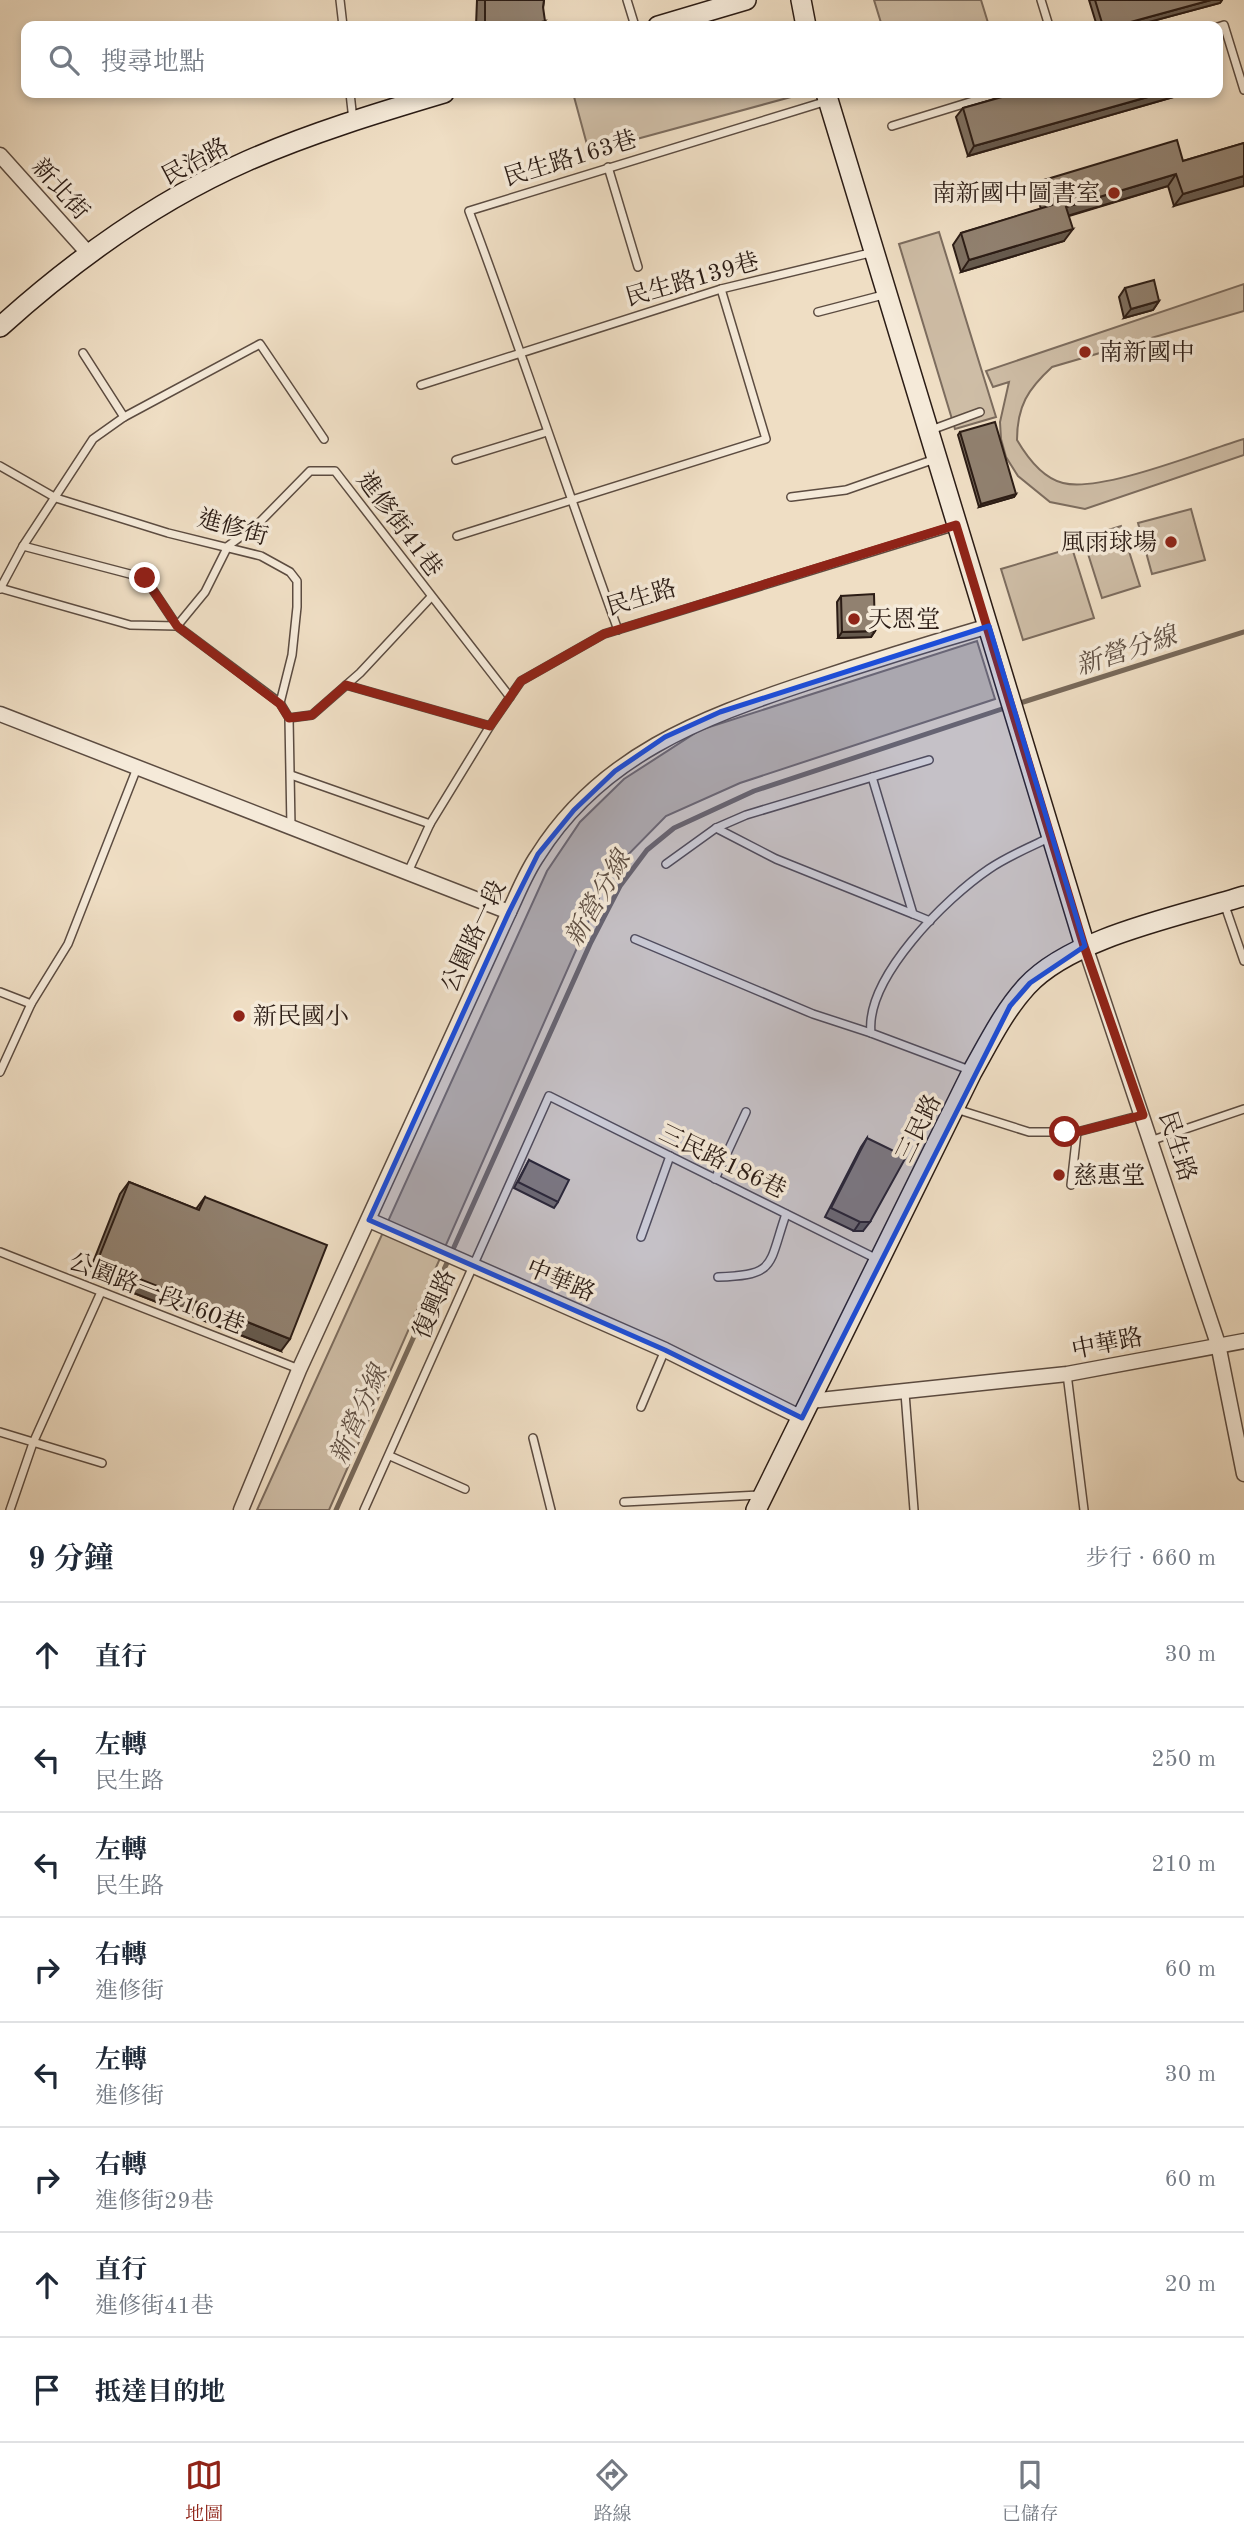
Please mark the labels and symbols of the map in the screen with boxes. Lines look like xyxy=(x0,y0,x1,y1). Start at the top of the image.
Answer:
street label: 民生路163巷 xyxy=(500,125,640,192)
street label: 民治路 xyxy=(157,133,233,190)
street label: 新北街 xyxy=(27,154,95,225)
place label: 南新國中圖書室 xyxy=(932,180,1100,207)
marker: 南新國中圖書室 xyxy=(1106,185,1122,201)
street label: 民生路139巷 xyxy=(622,248,762,311)
place label: 南新國中 xyxy=(1099,339,1195,366)
marker: 南新國中 xyxy=(1077,344,1093,360)
street label: 進修街41巷 xyxy=(352,467,448,582)
street label: 進修街 xyxy=(195,505,271,550)
place label: 風雨球場 xyxy=(1061,529,1157,556)
marker: 風雨球場 xyxy=(1163,534,1179,550)
route end xyxy=(129,562,160,593)
street label: 民生路 xyxy=(603,574,680,621)
place label: 天恩堂 xyxy=(868,606,940,633)
marker: 天恩堂 xyxy=(846,611,862,627)
water label: 新營分線 xyxy=(1073,621,1183,680)
water label: 新營分線 xyxy=(560,844,637,951)
street label: 公園路一段 xyxy=(436,876,511,996)
place label: 新民國小 xyxy=(253,1003,349,1030)
marker: 新民國小 xyxy=(231,1008,247,1024)
street label: 三民路 xyxy=(891,1090,946,1166)
street label: 民生路 xyxy=(1154,1108,1201,1185)
route start xyxy=(1049,1116,1080,1147)
street label: 三民路186巷 xyxy=(655,1119,791,1204)
place label: 慈惠堂 xyxy=(1073,1162,1145,1189)
marker: 慈惠堂 xyxy=(1051,1167,1067,1183)
street label: 公園路一段160巷 xyxy=(65,1248,248,1339)
street label: 中華路 xyxy=(522,1254,599,1307)
street label: 復興路 xyxy=(408,1266,461,1343)
street label: 中華路 xyxy=(1069,1323,1145,1364)
water label: 新營分線 xyxy=(325,1358,394,1468)

